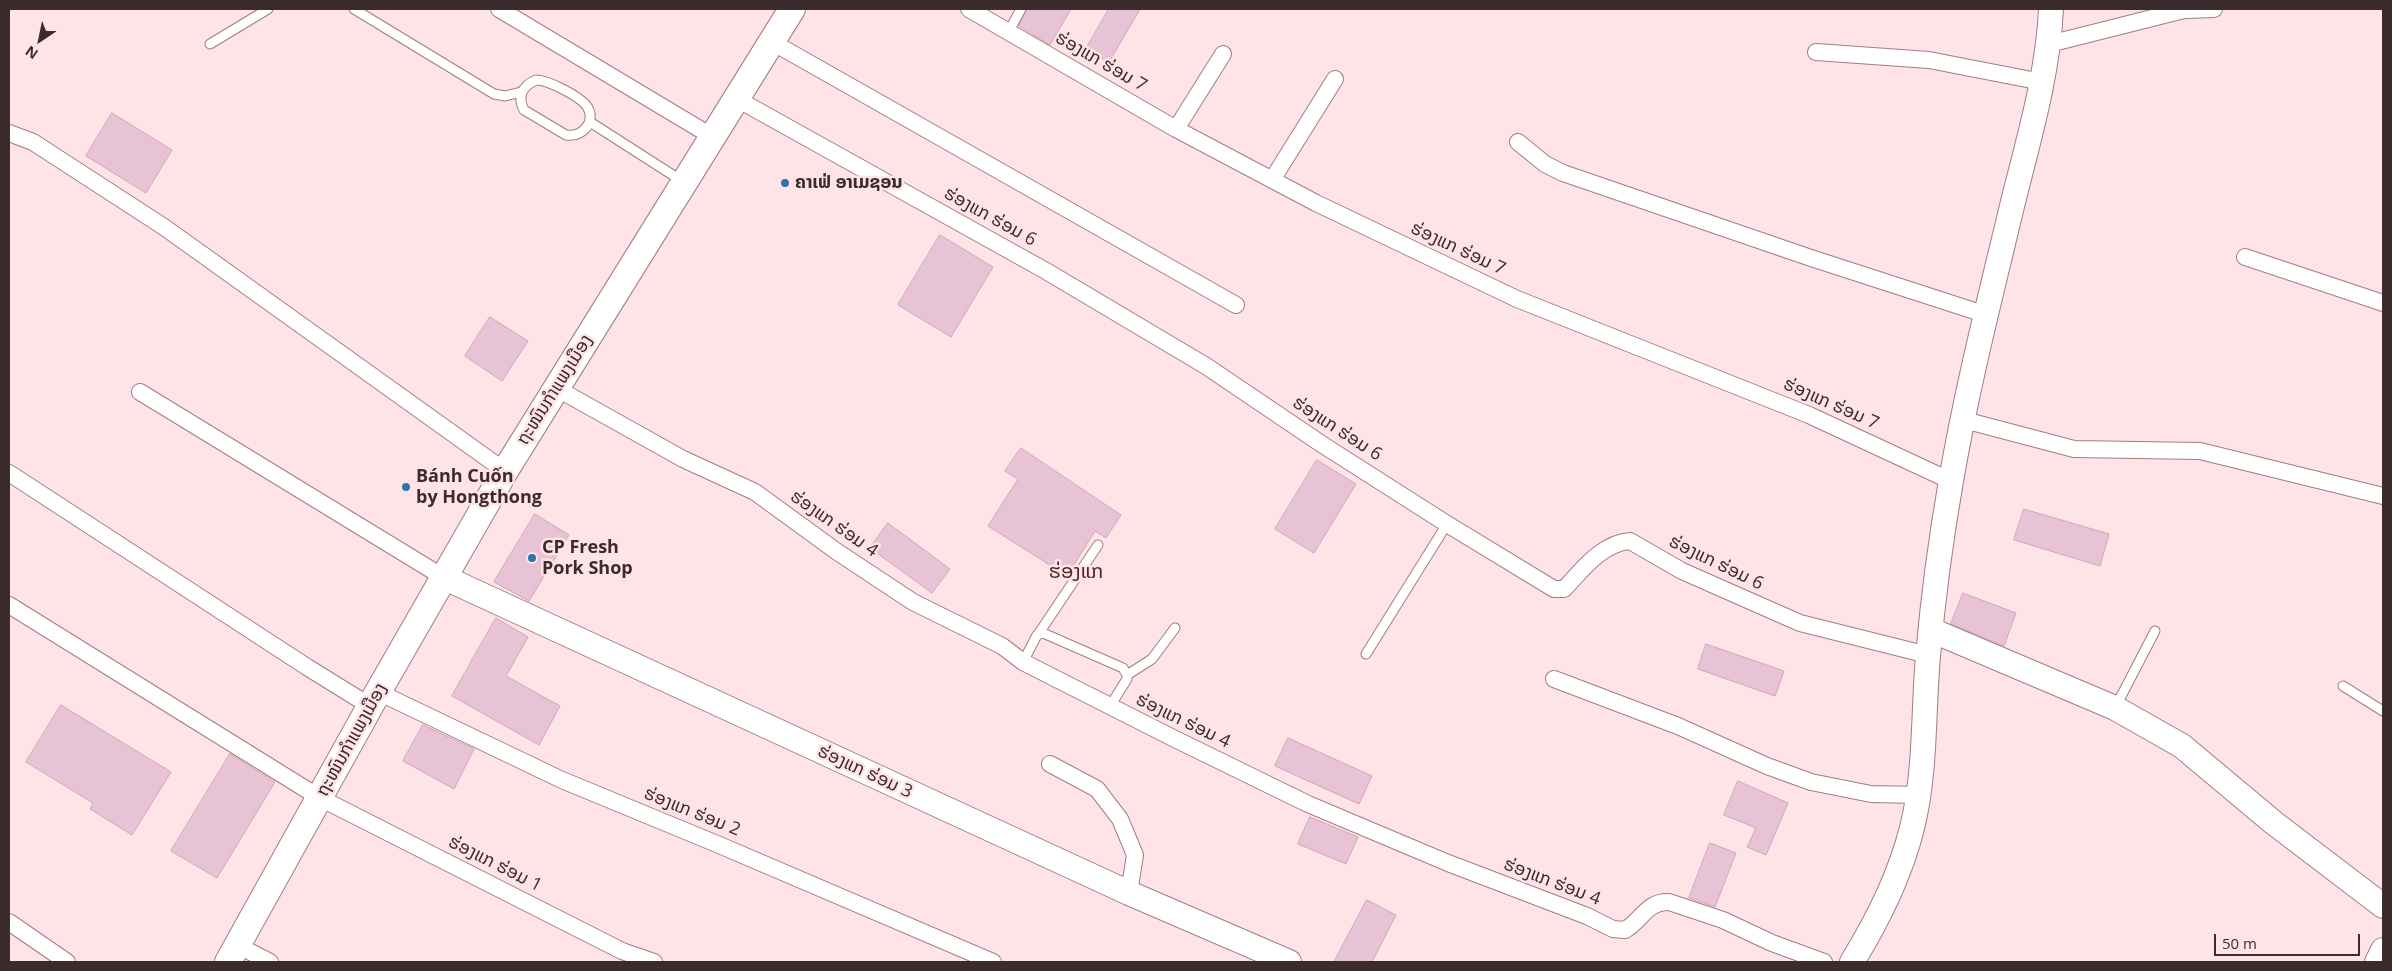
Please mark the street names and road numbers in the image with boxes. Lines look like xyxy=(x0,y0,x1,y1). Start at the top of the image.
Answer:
street label: ຮ່ອງແກ ຮ່ອມ 7 xyxy=(1051,27,1151,97)
street label: ຮ່ອງແກ ຮ່ອມ 6 xyxy=(940,183,1040,251)
street label: ຮ່ອງແກ ຮ່ອມ 7 xyxy=(1407,218,1509,280)
street label: ຖະໜົນກຳແພງເມືອງ xyxy=(512,331,598,449)
street label: ຮ່ອງແກ ຮ່ອມ 7 xyxy=(1780,373,1882,435)
street label: ຮ່ອງແກ ຮ່ອມ 6 xyxy=(1288,392,1386,466)
street label: ຮ່ອງແກ ຮ່ອມ 4 xyxy=(786,486,882,562)
street label: ຮ່ອງແກ ຮ່ອມ 6 xyxy=(1665,531,1767,595)
street label: ຖະໜົນກຳແພງເມືອງ xyxy=(312,680,392,800)
street label: ຮ່ອງແກ ຮ່ອມ 4 xyxy=(1132,689,1234,753)
street label: ຮ່ອງແກ ຮ່ອມ 3 xyxy=(814,741,916,803)
street label: ຮ່ອງແກ ຮ່ອມ 2 xyxy=(641,783,743,841)
street label: ຮ່ອງແກ ຮ່ອມ 1 xyxy=(445,831,545,897)
street label: ຮ່ອງແກ ຮ່ອມ 4 xyxy=(1500,854,1604,910)

